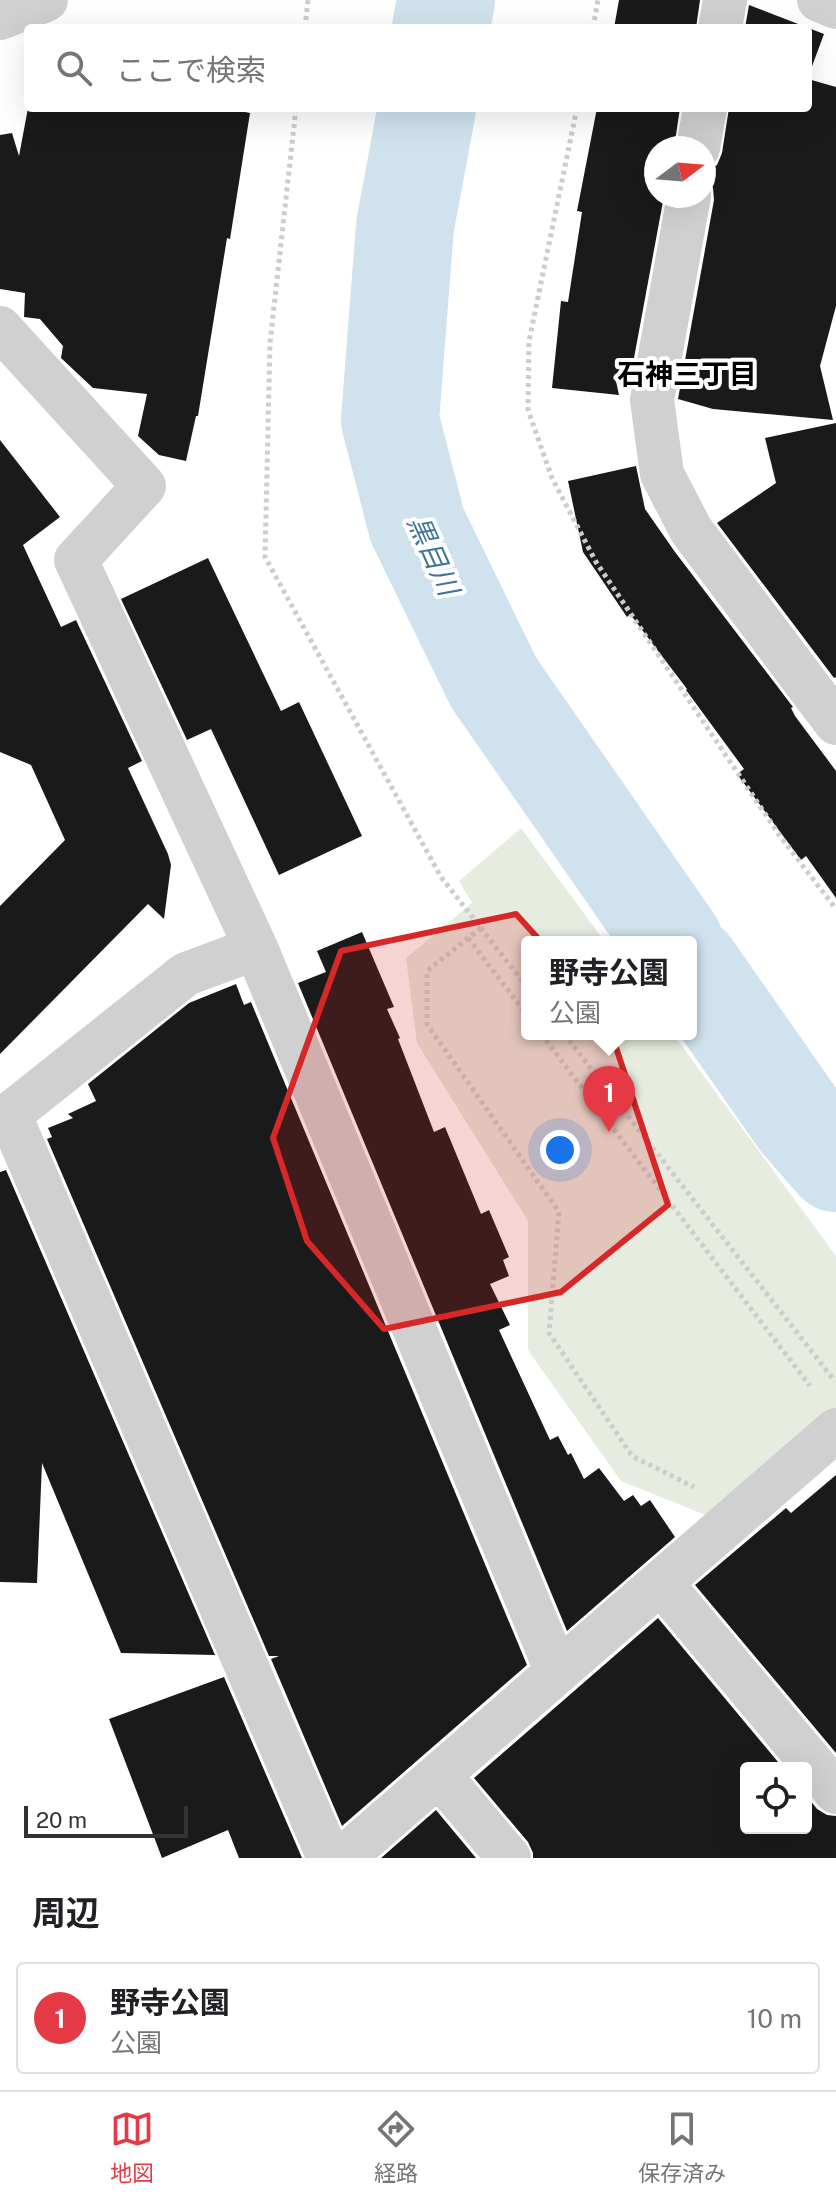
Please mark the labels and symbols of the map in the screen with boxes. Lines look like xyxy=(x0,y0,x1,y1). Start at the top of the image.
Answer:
north arrow xyxy=(644,136,716,208)
district label: 石神三丁目 xyxy=(617,357,757,390)
water label: 黒目川 xyxy=(402,510,467,603)
pin: 1 xyxy=(583,1066,635,1132)
your location xyxy=(540,1130,580,1170)
scale bar xyxy=(24,1802,188,1838)

